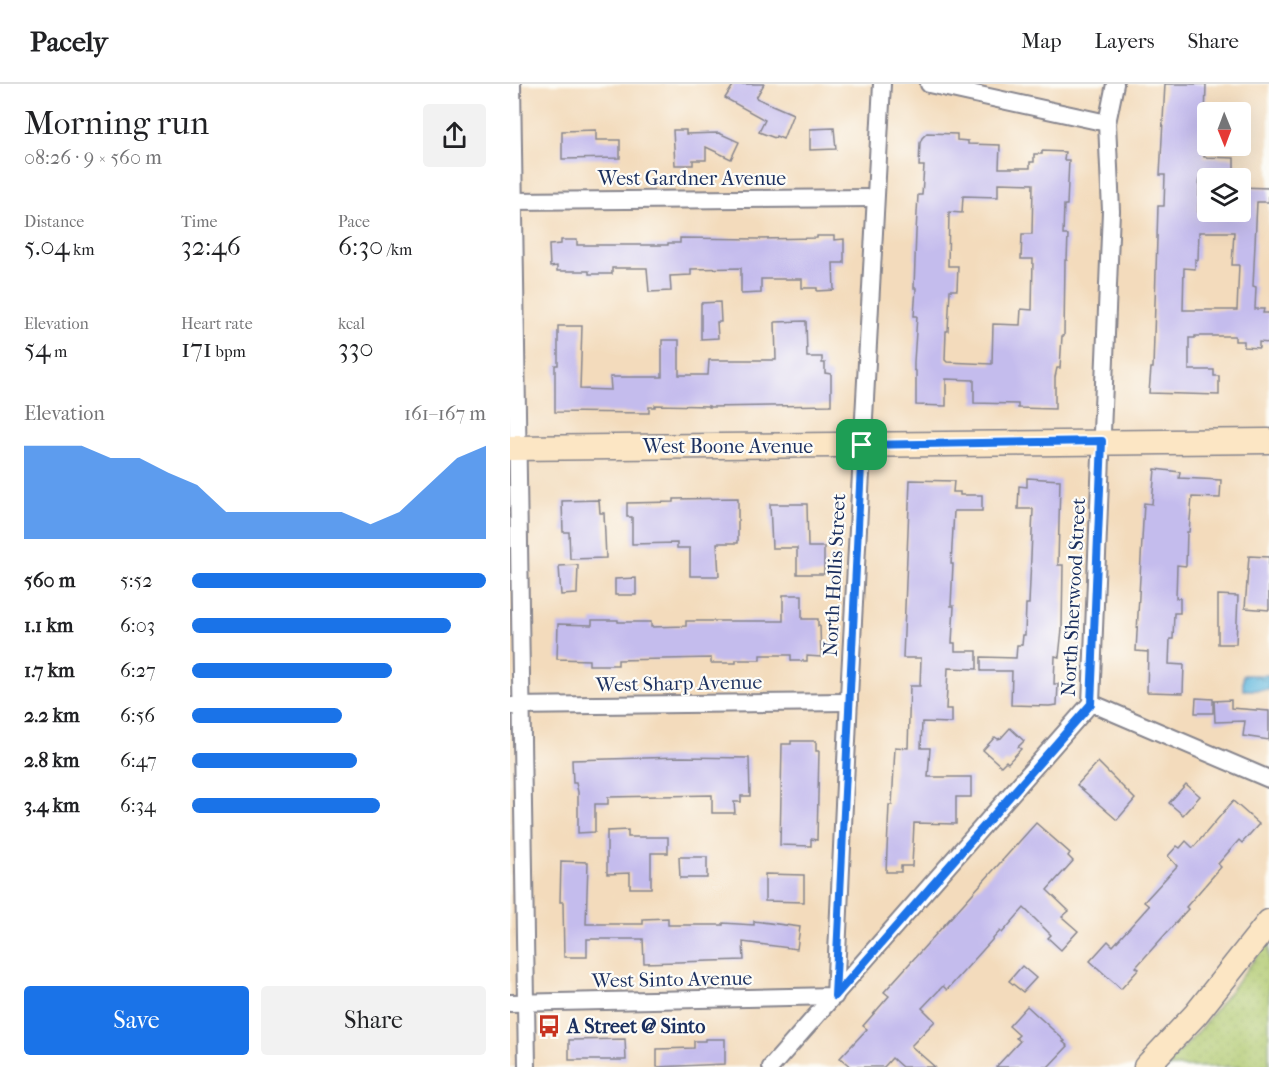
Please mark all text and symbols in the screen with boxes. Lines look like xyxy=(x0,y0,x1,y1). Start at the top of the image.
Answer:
text: Pacely xyxy=(30,25,108,58)
text: Map xyxy=(1021,29,1062,53)
text: Layers xyxy=(1095,29,1154,53)
text: Share xyxy=(1187,29,1239,53)
north arrow xyxy=(1197,102,1251,156)
map controls xyxy=(1197,102,1251,222)
text: Morning run xyxy=(24,104,209,143)
button: share xyxy=(423,104,486,167)
text: 08:26 · 9 × 560 m xyxy=(24,146,162,169)
street label: West Gardner Avenue xyxy=(597,167,786,190)
button: layers xyxy=(1197,168,1251,222)
text: Distance xyxy=(24,212,84,231)
text: Time xyxy=(181,212,217,231)
text: Pace xyxy=(338,212,370,231)
text: 5.04 xyxy=(24,231,70,262)
text: 32:46 xyxy=(181,231,241,262)
text: 6:30 xyxy=(338,231,383,262)
text: km xyxy=(70,240,95,259)
text: /km xyxy=(383,240,412,259)
text: Elevation xyxy=(24,314,89,333)
text: Heart rate xyxy=(181,314,253,333)
text: kcal xyxy=(338,314,365,333)
text: 54 xyxy=(24,333,51,364)
text: 171 xyxy=(181,333,212,364)
text: 330 xyxy=(338,333,374,364)
text: m xyxy=(51,342,67,361)
text: bpm xyxy=(212,342,246,361)
text: Elevation xyxy=(24,402,105,425)
text: 161–167 m xyxy=(404,402,486,425)
pin xyxy=(836,419,887,470)
icon: arrive xyxy=(845,428,878,461)
street label: West Boone Avenue xyxy=(642,435,813,458)
street label: North Hollis Street xyxy=(819,493,850,657)
street label: North Sherwood Street xyxy=(1057,497,1090,697)
text: 560 m xyxy=(24,569,75,592)
text: 5:52 xyxy=(120,569,152,592)
text: 1.1 km xyxy=(24,614,73,637)
text: 6:03 xyxy=(120,614,155,637)
text: 1.7 km xyxy=(24,659,75,682)
text: 6:27 xyxy=(120,659,156,682)
street label: West Sharp Avenue xyxy=(595,671,763,696)
text: 2.2 km xyxy=(24,704,80,727)
text: 6:56 xyxy=(120,704,155,727)
text: 2.8 km xyxy=(24,749,79,772)
text: 6:47 xyxy=(120,749,157,772)
text: 3.4 km xyxy=(24,794,80,817)
text: 6:34 xyxy=(120,794,156,817)
street label: West Sinto Avenue xyxy=(590,967,753,992)
button: Save xyxy=(24,986,249,1055)
button: Share xyxy=(261,986,486,1055)
bus stop icon: A Street @ Sinto xyxy=(536,1013,562,1039)
place label: A Street @ Sinto xyxy=(565,1015,705,1038)

